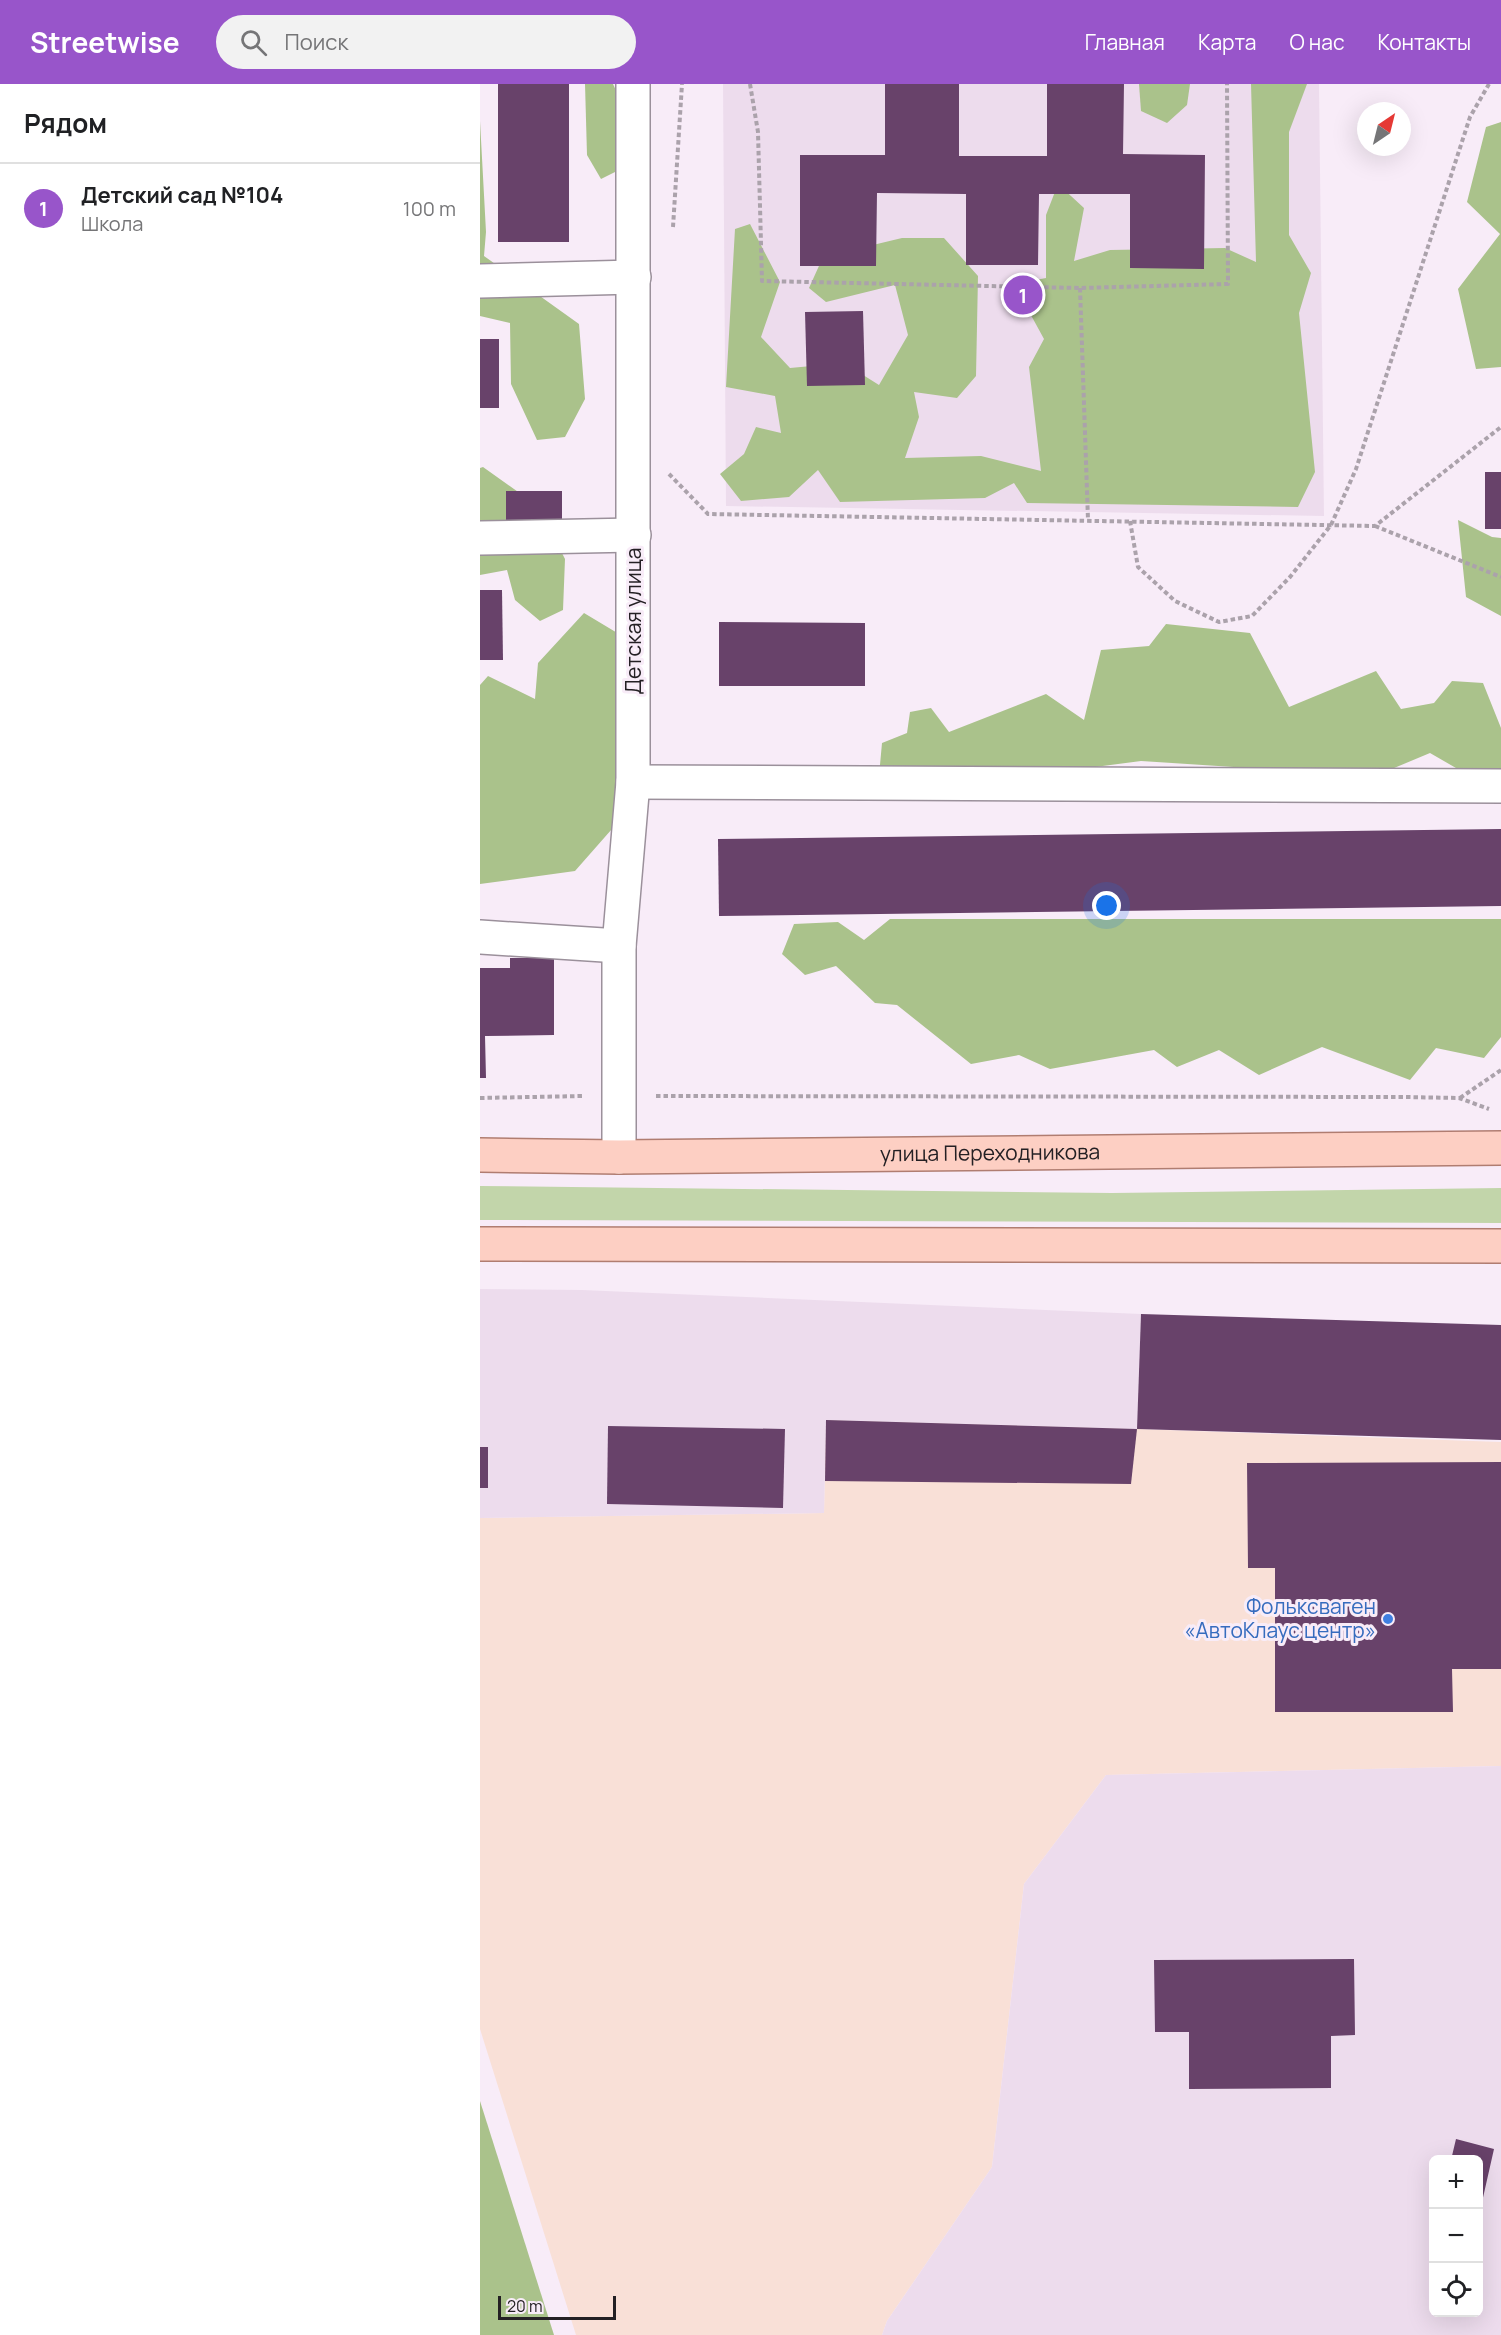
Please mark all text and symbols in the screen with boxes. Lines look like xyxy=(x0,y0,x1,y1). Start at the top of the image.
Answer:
search box xyxy=(216,15,636,69)
text: Streetwise xyxy=(30,23,180,61)
icon: search xyxy=(237,26,270,59)
text: Поиск xyxy=(285,27,348,57)
text: Главная xyxy=(1085,28,1165,56)
text: Карта xyxy=(1198,28,1256,56)
text: О нас xyxy=(1289,28,1345,56)
text: Контакты xyxy=(1378,28,1471,56)
north arrow xyxy=(1357,102,1411,156)
text: Рядом xyxy=(24,105,107,141)
text: Детский сад №104 xyxy=(81,180,283,210)
text: 1 xyxy=(39,195,48,222)
text: 100 m xyxy=(403,195,456,222)
text: Школа xyxy=(81,210,143,237)
pin: 1 xyxy=(1004,272,1042,318)
street label: Детская улица xyxy=(619,548,647,694)
your location xyxy=(1092,891,1121,920)
street label: улица Переходникова xyxy=(880,1137,1100,1167)
place label: Фольксваген «АвтоКлаус центр» xyxy=(1184,1592,1376,1644)
marker: Фольксваген «АвтоКлаус центр» xyxy=(1381,1612,1395,1626)
map controls xyxy=(1429,2155,1483,2317)
button: + xyxy=(1429,2155,1483,2209)
button: − xyxy=(1429,2209,1483,2263)
button: locate xyxy=(1429,2263,1483,2317)
scale bar xyxy=(498,2293,616,2320)
text: 20 m xyxy=(507,2295,543,2317)

